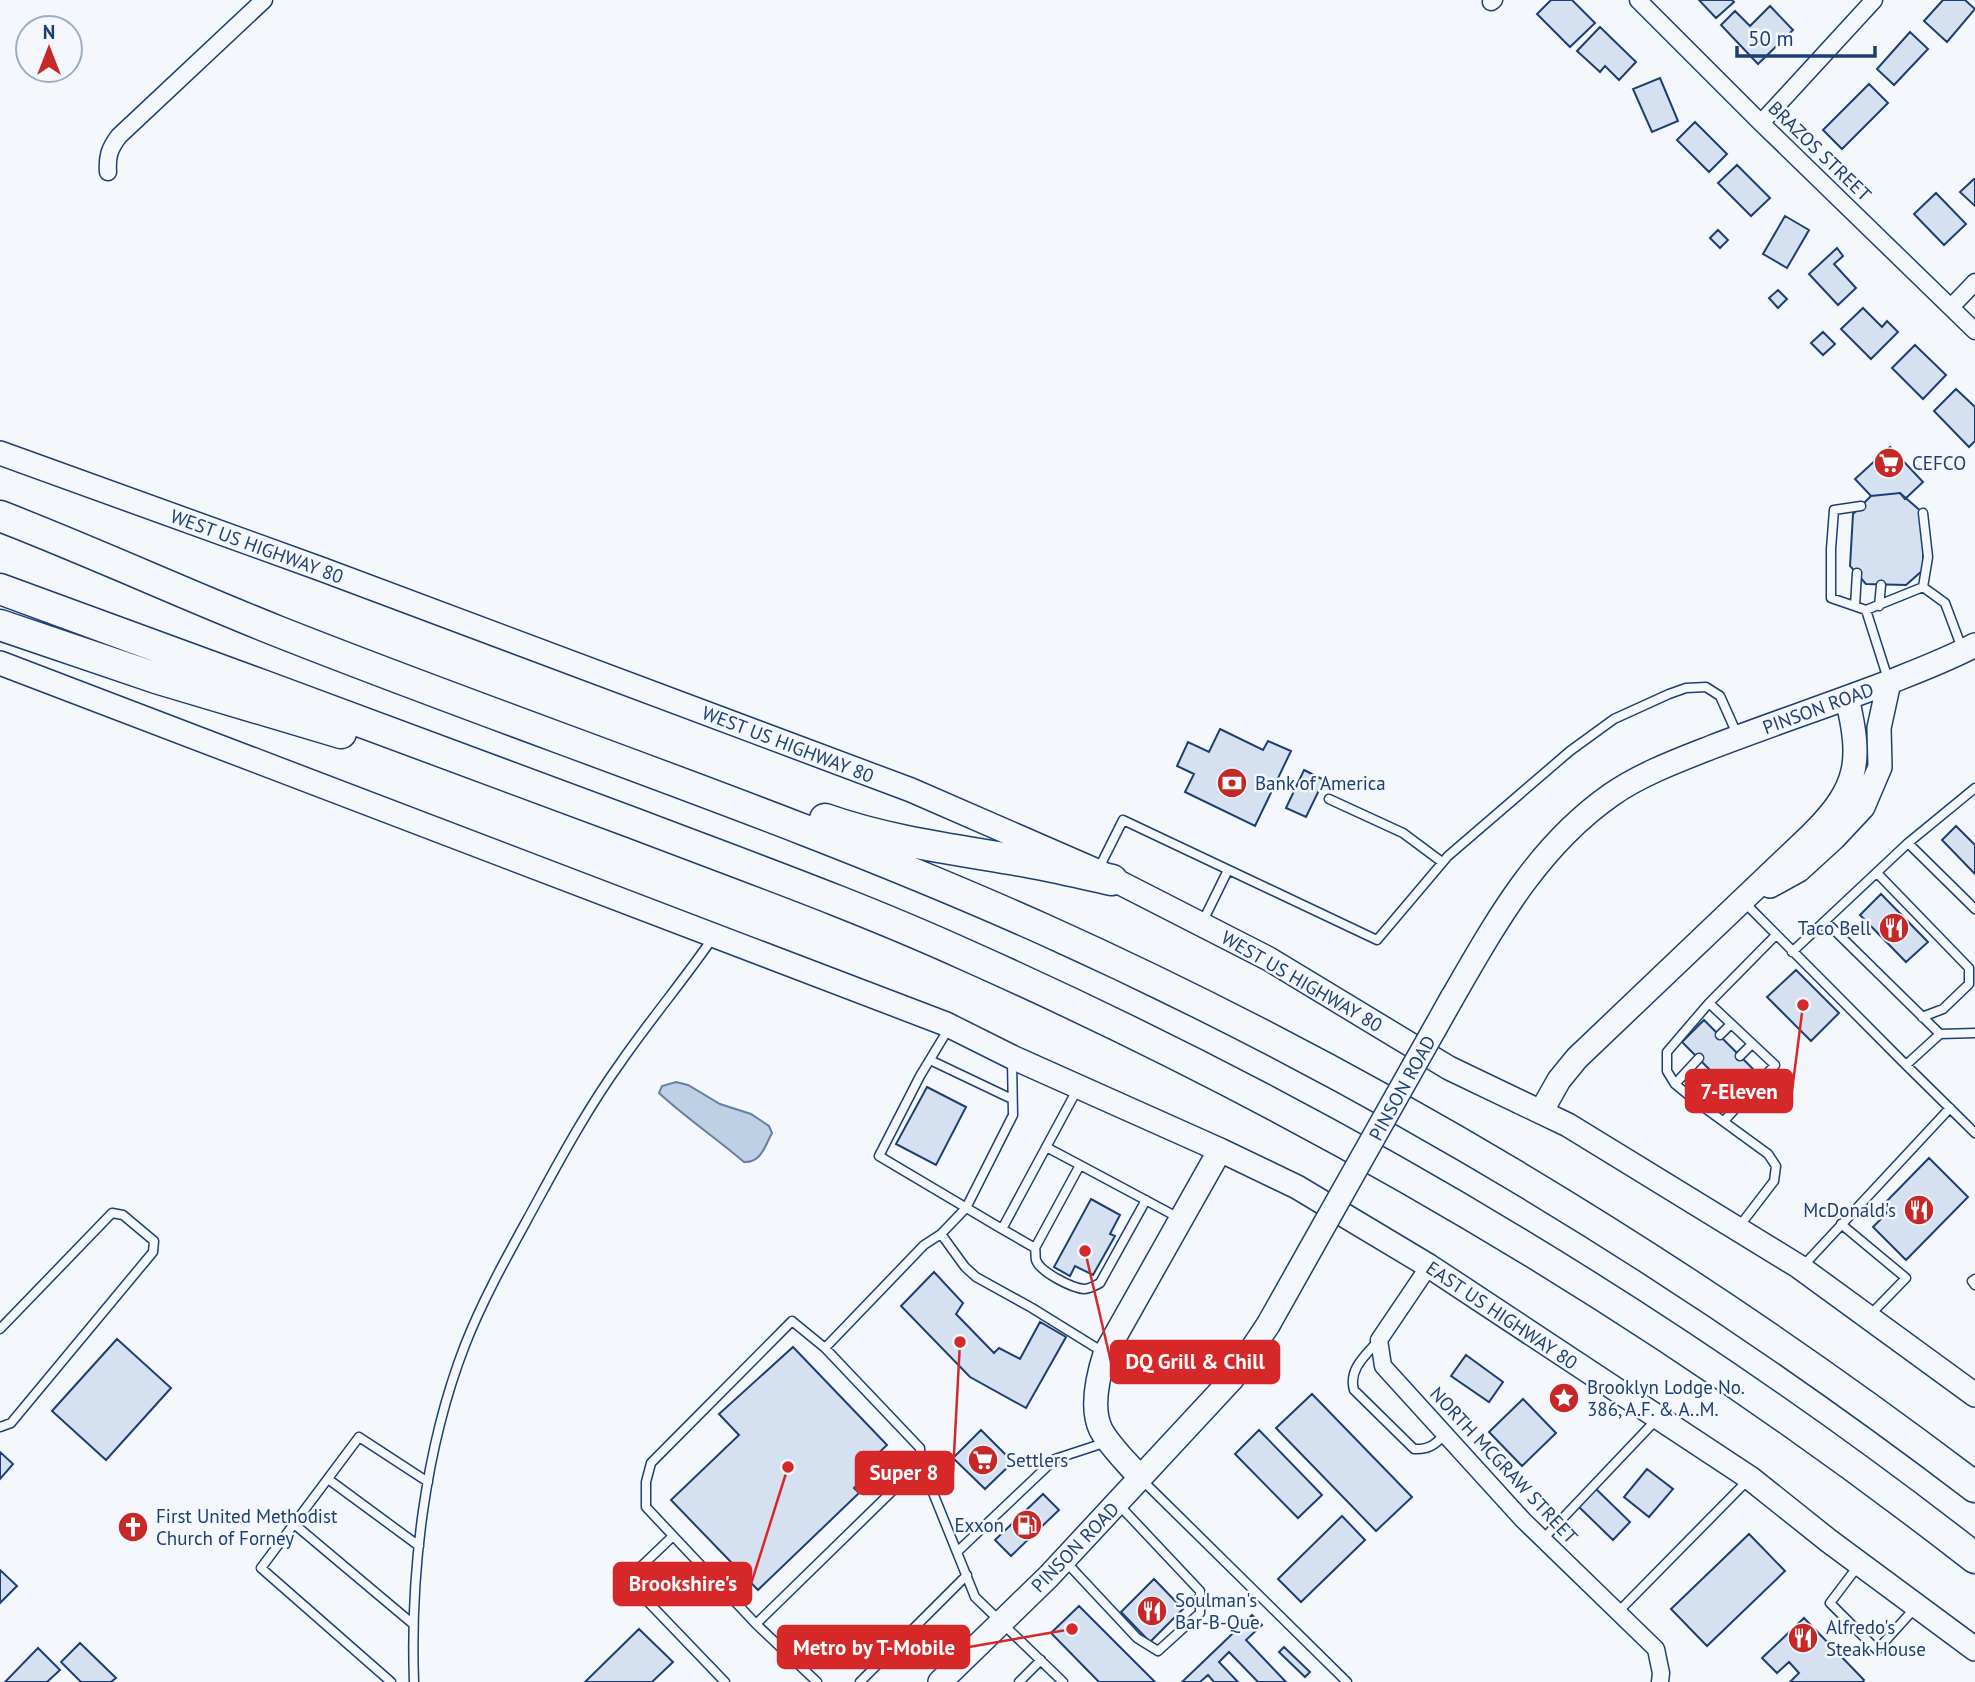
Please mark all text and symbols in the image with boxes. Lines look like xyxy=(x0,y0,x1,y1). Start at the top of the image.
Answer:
north arrow xyxy=(14,14,84,84)
scale bar xyxy=(1737,14,1875,58)
text: N xyxy=(43,20,55,44)
text: 50 m xyxy=(1748,25,1794,52)
street label: BRAZOS STREET xyxy=(1764,96,1877,206)
supermarket icon: CEFCO xyxy=(1872,446,1906,480)
place label: CEFCO xyxy=(1912,451,1966,475)
street label: WEST US HIGHWAY 80 xyxy=(167,504,347,588)
street label: PINSON ROAD xyxy=(1759,677,1877,739)
street label: WEST US HIGHWAY 80 xyxy=(699,700,877,788)
bank icon: Bank of America xyxy=(1215,766,1249,800)
place label: Bank of America xyxy=(1255,771,1386,795)
restaurant icon: Taco Bell xyxy=(1877,911,1911,945)
place label: Taco Bell xyxy=(1798,916,1871,940)
street label: WEST US HIGHWAY 80 xyxy=(1217,925,1387,1037)
street label: PINSON ROAD xyxy=(1363,1031,1441,1145)
callout: 7-Eleven xyxy=(1686,1070,1792,1112)
text: 7-Eleven xyxy=(1700,1078,1778,1105)
restaurant icon: McDonald's xyxy=(1902,1193,1936,1227)
place label: McDonald's xyxy=(1803,1198,1896,1222)
street label: EAST US HIGHWAY 80 xyxy=(1422,1255,1582,1375)
callout: DQ Grill & Chill xyxy=(1111,1341,1279,1383)
text: DQ Grill & Chill xyxy=(1125,1348,1265,1375)
place label: Brooklyn Lodge No. 386, A.F. & A..M. xyxy=(1587,1375,1745,1421)
place icon: Brooklyn Lodge No. 386, A.F. & A..M. xyxy=(1547,1381,1581,1415)
street label: NORTH MCGRAW STREET xyxy=(1425,1382,1583,1549)
supermarket icon: Settlers xyxy=(966,1443,1000,1477)
place label: Settlers xyxy=(1006,1448,1068,1472)
callout: Super 8 xyxy=(856,1452,953,1494)
text: Super 8 xyxy=(869,1459,939,1486)
street label: PINSON ROAD xyxy=(1026,1497,1124,1597)
place label: First United Methodist Church of Forney xyxy=(156,1504,338,1550)
fuel station icon: Exxon xyxy=(1010,1508,1044,1542)
church icon: First United Methodist Church of Forney xyxy=(116,1510,150,1544)
place label: Exxon xyxy=(954,1513,1004,1537)
callout: Brookshire's xyxy=(614,1563,751,1605)
text: Brookshire's xyxy=(629,1570,737,1597)
place label: Soulman's Bar-B-Que xyxy=(1175,1588,1260,1634)
restaurant icon: Soulman's Bar-B-Que xyxy=(1135,1594,1169,1628)
place label: Alfredo's Steak House xyxy=(1826,1615,1926,1661)
restaurant icon: Alfredo's Steak House xyxy=(1786,1621,1820,1655)
callout: Metro by T-Mobile xyxy=(778,1626,969,1668)
text: Metro by T-Mobile xyxy=(793,1634,955,1661)

